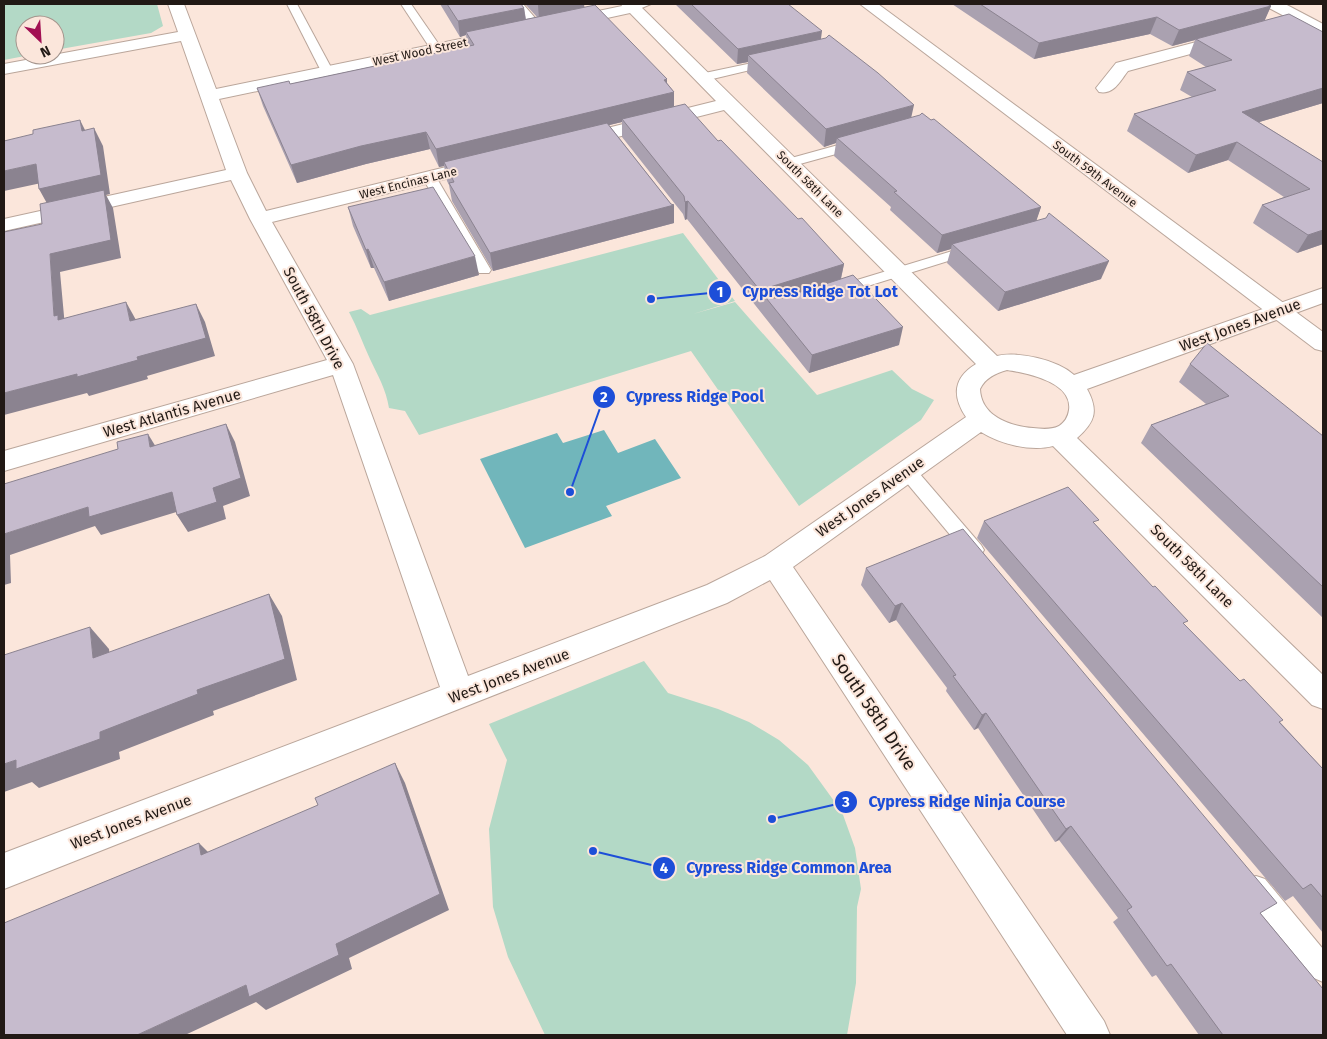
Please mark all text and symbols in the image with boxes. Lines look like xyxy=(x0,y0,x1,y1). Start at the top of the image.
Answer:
north arrow xyxy=(15,15,65,65)
street label: West Wood Street xyxy=(372,35,469,69)
text: N xyxy=(37,42,53,61)
street label: South 59th Avenue xyxy=(1050,138,1140,210)
street label: South 58th Lane xyxy=(774,148,846,220)
street label: West Encinas Lane xyxy=(358,164,458,202)
street label: South 58th Drive xyxy=(280,264,348,372)
callout: Cypress Ridge Tot Lot xyxy=(707,276,908,307)
text: Cypress Ridge Tot Lot xyxy=(742,282,899,301)
text: 1 xyxy=(717,283,723,301)
street label: West Jones Avenue xyxy=(1177,295,1303,355)
callout: Cypress Ridge Pool xyxy=(591,381,774,412)
street label: West Atlantis Avenue xyxy=(101,385,243,441)
text: Cypress Ridge Pool xyxy=(626,387,764,406)
text: 2 xyxy=(600,388,608,406)
street label: West Jones Avenue xyxy=(812,453,928,541)
street label: South 58th Lane xyxy=(1147,521,1237,611)
street label: West Jones Avenue xyxy=(446,645,572,707)
street label: South 58th Drive xyxy=(827,650,921,774)
callout: Cypress Ridge Ninja Course xyxy=(834,786,1075,817)
street label: West Jones Avenue xyxy=(68,791,194,853)
text: Cypress Ridge Ninja Course xyxy=(869,792,1066,811)
text: 3 xyxy=(841,793,850,811)
callout: Cypress Ridge Common Area xyxy=(651,852,902,883)
text: Cypress Ridge Common Area xyxy=(686,858,892,877)
text: 4 xyxy=(660,859,669,877)

